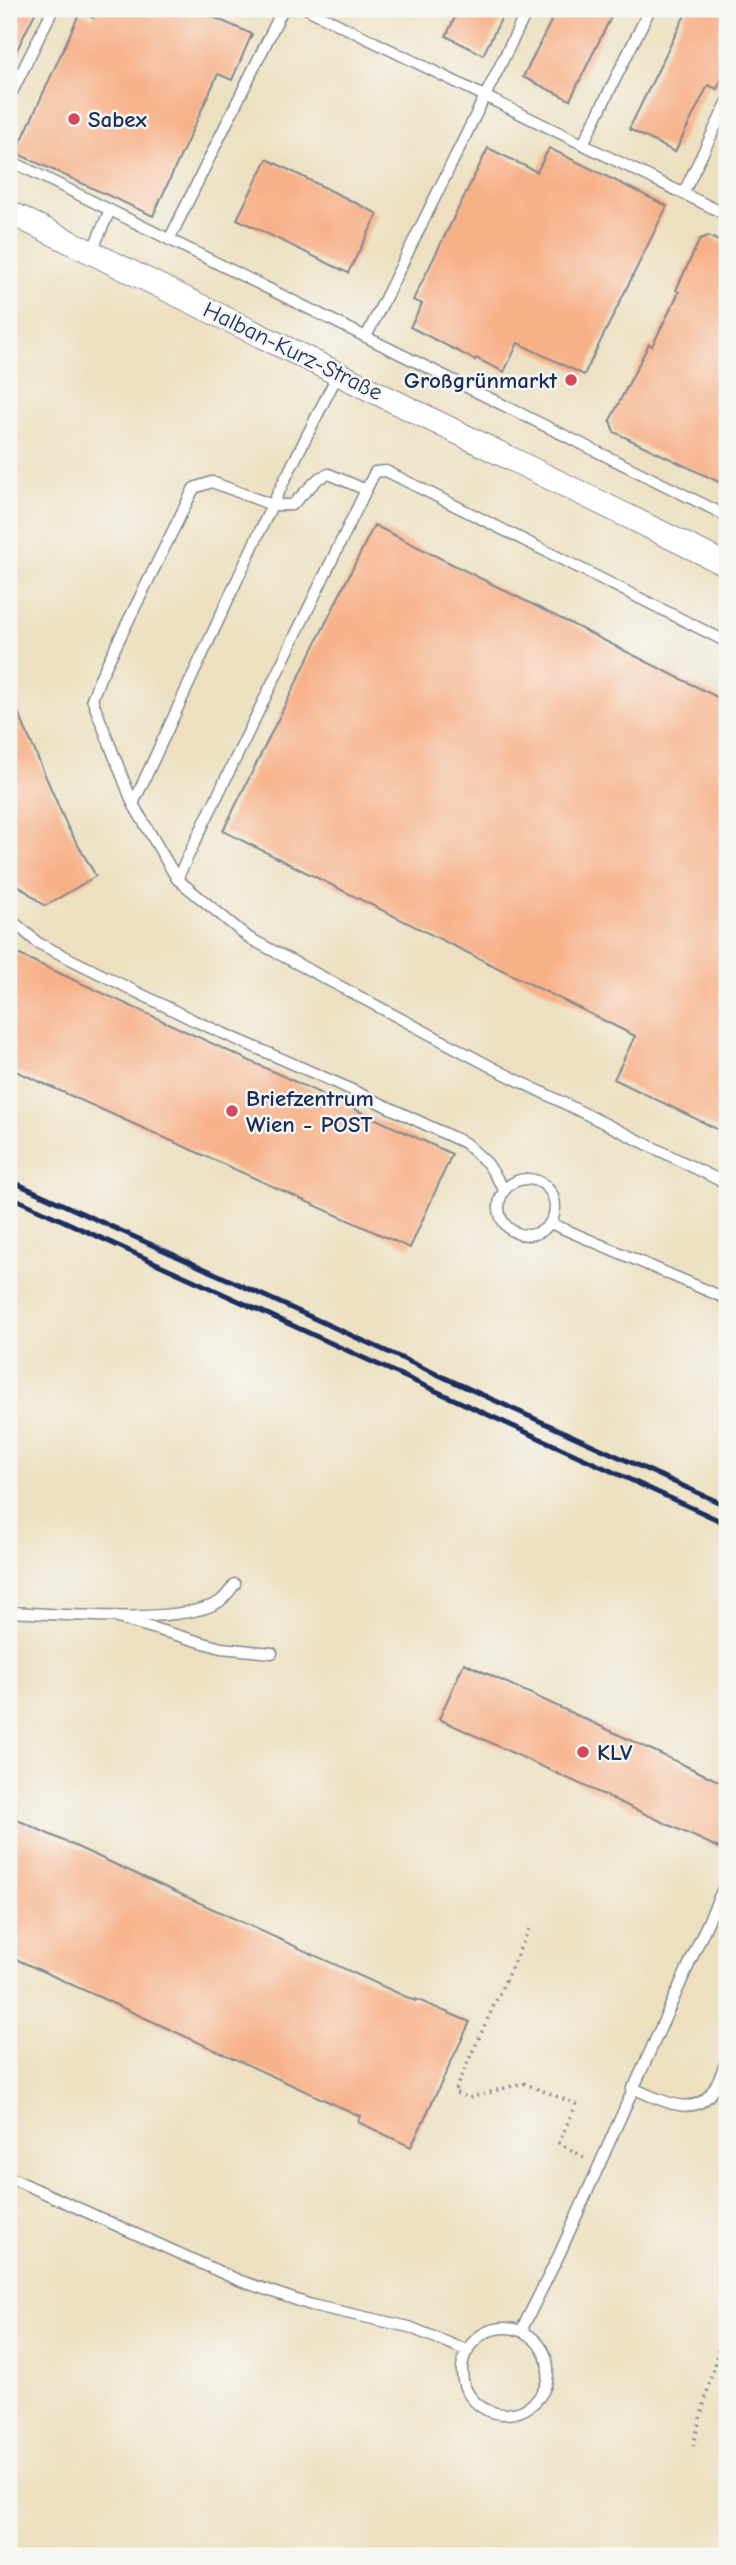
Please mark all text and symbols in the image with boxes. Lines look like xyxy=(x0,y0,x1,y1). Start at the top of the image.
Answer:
place label: Sabex xyxy=(88,106,148,133)
marker: Sabex xyxy=(66,111,82,127)
street label: Halban-Kurz-Straße xyxy=(199,296,387,406)
place label: Großgrünmarkt xyxy=(404,367,557,394)
marker: Großgrünmarkt xyxy=(563,372,579,388)
place label: Briefzentrum Wien - POST xyxy=(246,1085,374,1138)
marker: Briefzentrum Wien - POST xyxy=(224,1103,240,1119)
place label: KLV xyxy=(597,1739,633,1766)
marker: KLV xyxy=(575,1744,591,1760)

